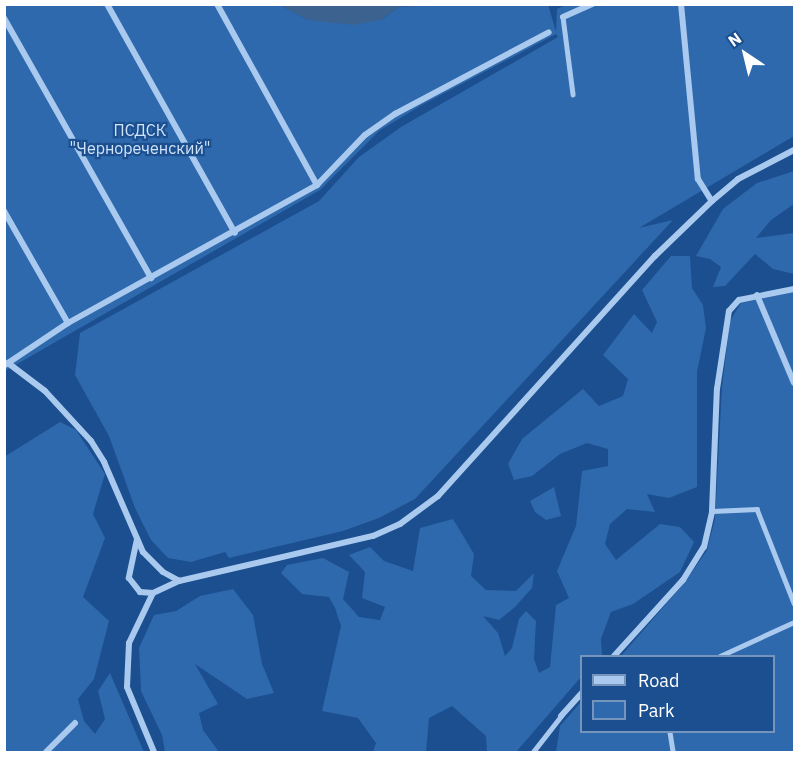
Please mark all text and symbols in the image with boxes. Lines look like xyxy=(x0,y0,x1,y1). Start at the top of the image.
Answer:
north arrow xyxy=(715,24,775,84)
text: N xyxy=(724,28,745,51)
park label: ПСДСК "Чернореченский" xyxy=(69,120,211,158)
legend xyxy=(580,655,775,733)
text: Road xyxy=(638,669,679,692)
text: Park xyxy=(638,699,674,722)

